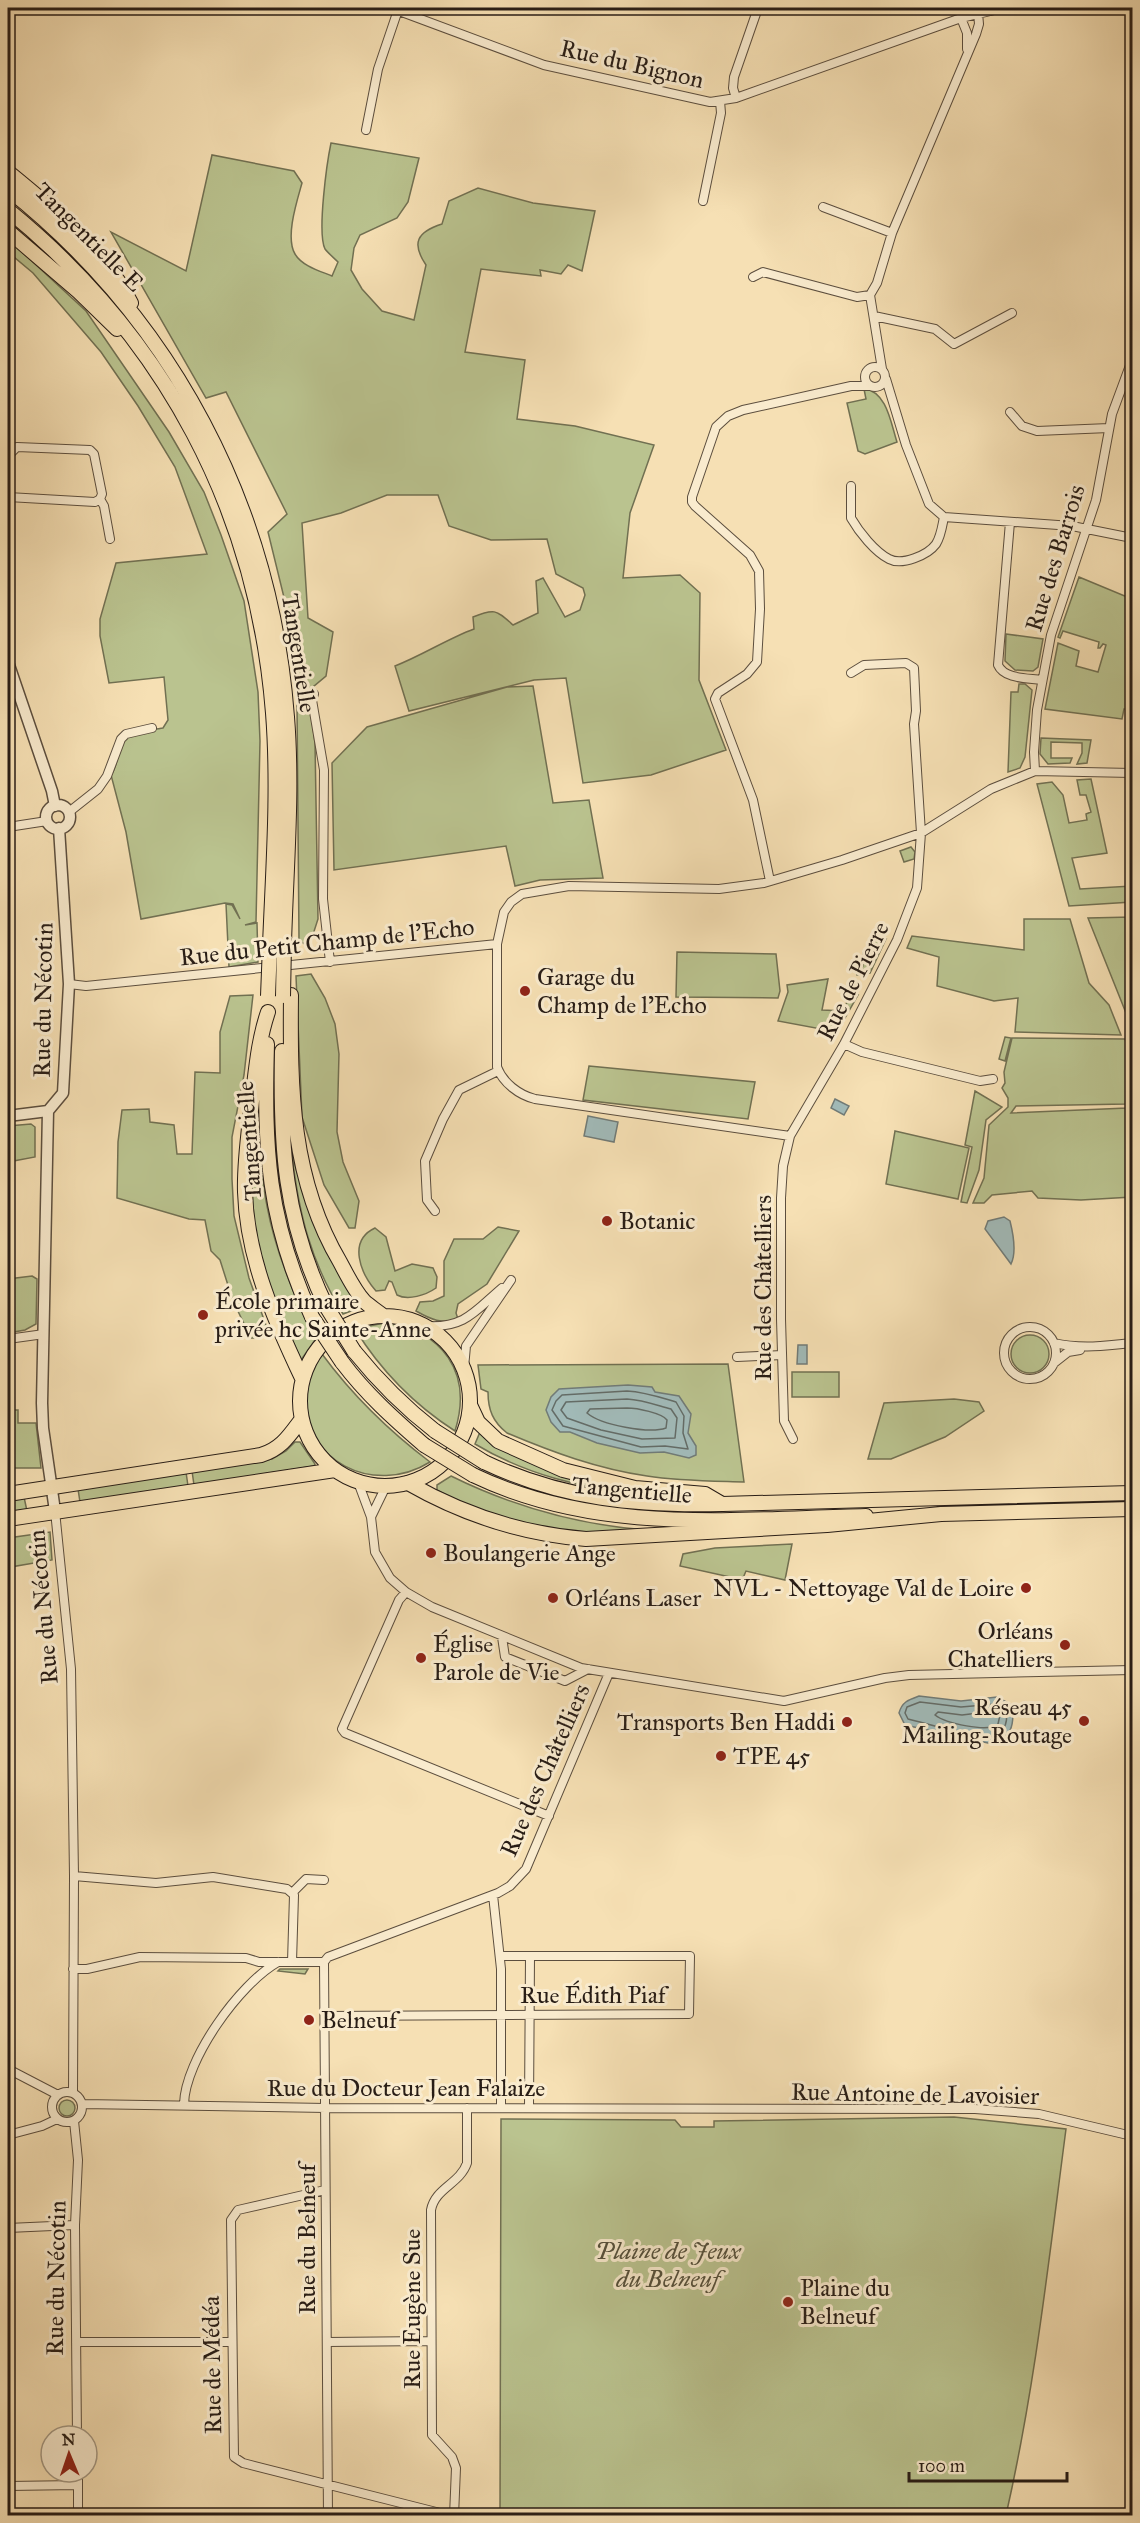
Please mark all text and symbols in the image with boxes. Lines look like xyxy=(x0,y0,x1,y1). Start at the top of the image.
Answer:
street label: Rue du Bignon xyxy=(557,33,707,95)
street label: Tangentielle E xyxy=(28,176,150,298)
street label: Rue des Barrois xyxy=(1018,481,1092,635)
street label: Tangentielle xyxy=(275,591,323,715)
street label: Rue du Petit Champ de l'Echo xyxy=(178,912,476,972)
street label: Rue de Pierre xyxy=(810,916,896,1046)
street label: Rue du Nécotin xyxy=(27,922,59,1078)
place label: Garage du Champ de l'Echo xyxy=(537,962,707,1020)
marker: Garage du Champ de l'Echo xyxy=(518,984,532,998)
street label: Tangentielle xyxy=(230,1080,268,1202)
street label: Rue des Châtelliers xyxy=(748,1195,778,1381)
place label: Botanic xyxy=(619,1206,695,1236)
marker: Botanic xyxy=(600,1214,614,1228)
place label: École primaire privée hc Sainte-Anne xyxy=(214,1286,431,1344)
marker: École primaire privée hc Sainte-Anne xyxy=(196,1308,210,1322)
street label: Tangentielle xyxy=(571,1470,693,1510)
street label: Rue du Nécotin xyxy=(21,1528,65,1686)
place label: Boulangerie Ange xyxy=(443,1538,616,1568)
marker: Boulangerie Ange xyxy=(424,1546,438,1560)
place label: NVL - Nettoyage Val de Loire xyxy=(713,1573,1014,1603)
marker: NVL - Nettoyage Val de Loire xyxy=(1019,1581,1033,1595)
place label: Orléans Laser xyxy=(565,1583,701,1613)
marker: Orléans Laser xyxy=(546,1591,560,1605)
place label: Orléans Chatelliers xyxy=(947,1616,1053,1674)
place label: Église Parole de Vie xyxy=(433,1629,559,1687)
marker: Orléans Chatelliers xyxy=(1058,1638,1072,1652)
marker: Église Parole de Vie xyxy=(414,1651,428,1665)
street label: Rue des Châtelliers xyxy=(493,1679,597,1861)
place label: Réseau 45 Mailing-Routage xyxy=(902,1692,1072,1750)
place label: Transports Ben Haddi xyxy=(617,1707,835,1737)
marker: Réseau 45 Mailing-Routage xyxy=(1077,1714,1091,1728)
marker: Transports Ben Haddi xyxy=(840,1715,854,1729)
place label: TPE 45 xyxy=(733,1741,810,1771)
marker: TPE 45 xyxy=(714,1749,728,1763)
street label: Rue Édith Piaf xyxy=(520,1980,670,2010)
place label: Belneuf xyxy=(321,2005,401,2035)
marker: Belneuf xyxy=(302,2013,316,2027)
street label: Rue du Docteur Jean Falaize xyxy=(267,2073,545,2103)
street label: Rue Antoine de Lavoisier xyxy=(791,2077,1039,2111)
street label: Rue du Belneuf xyxy=(292,2160,322,2314)
street label: Rue du Nécotin xyxy=(40,2200,72,2356)
street label: Rue Eugène Sue xyxy=(397,2229,427,2389)
park label: Plaine de Jeux du Belneuf xyxy=(595,2236,742,2294)
place label: Plaine du Belneuf xyxy=(800,2273,890,2331)
street label: Rue de Médéa xyxy=(196,2295,228,2435)
marker: Plaine du Belneuf xyxy=(781,2295,795,2309)
north arrow xyxy=(39,2424,99,2484)
text: N xyxy=(61,2430,76,2449)
scale bar xyxy=(909,2445,1066,2483)
text: 100 m xyxy=(918,2455,965,2477)

